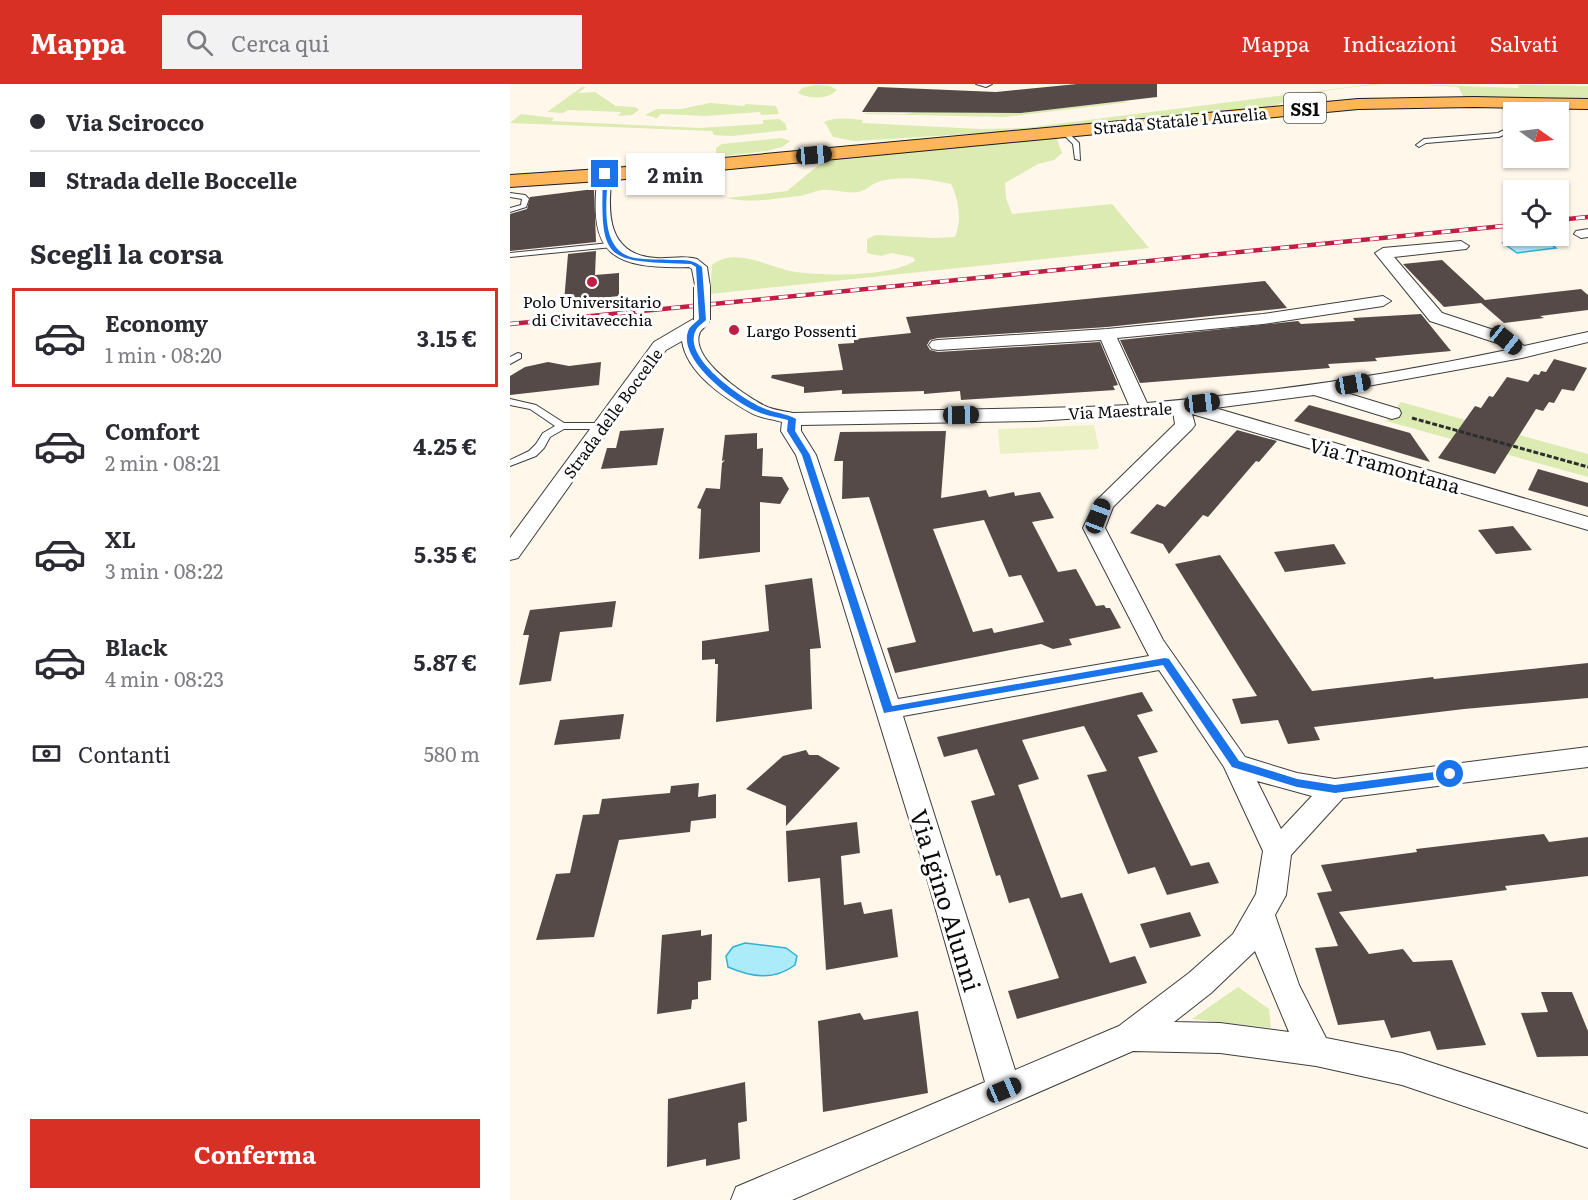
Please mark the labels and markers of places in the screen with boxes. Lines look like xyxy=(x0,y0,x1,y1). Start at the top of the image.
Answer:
marker: Polo Universitario di Civitavecchia xyxy=(585,275,599,289)
place label: Polo Universitario di Civitavecchia xyxy=(523,289,661,331)
place label: Largo Possenti xyxy=(746,318,857,342)
marker: Largo Possenti xyxy=(727,323,741,337)

